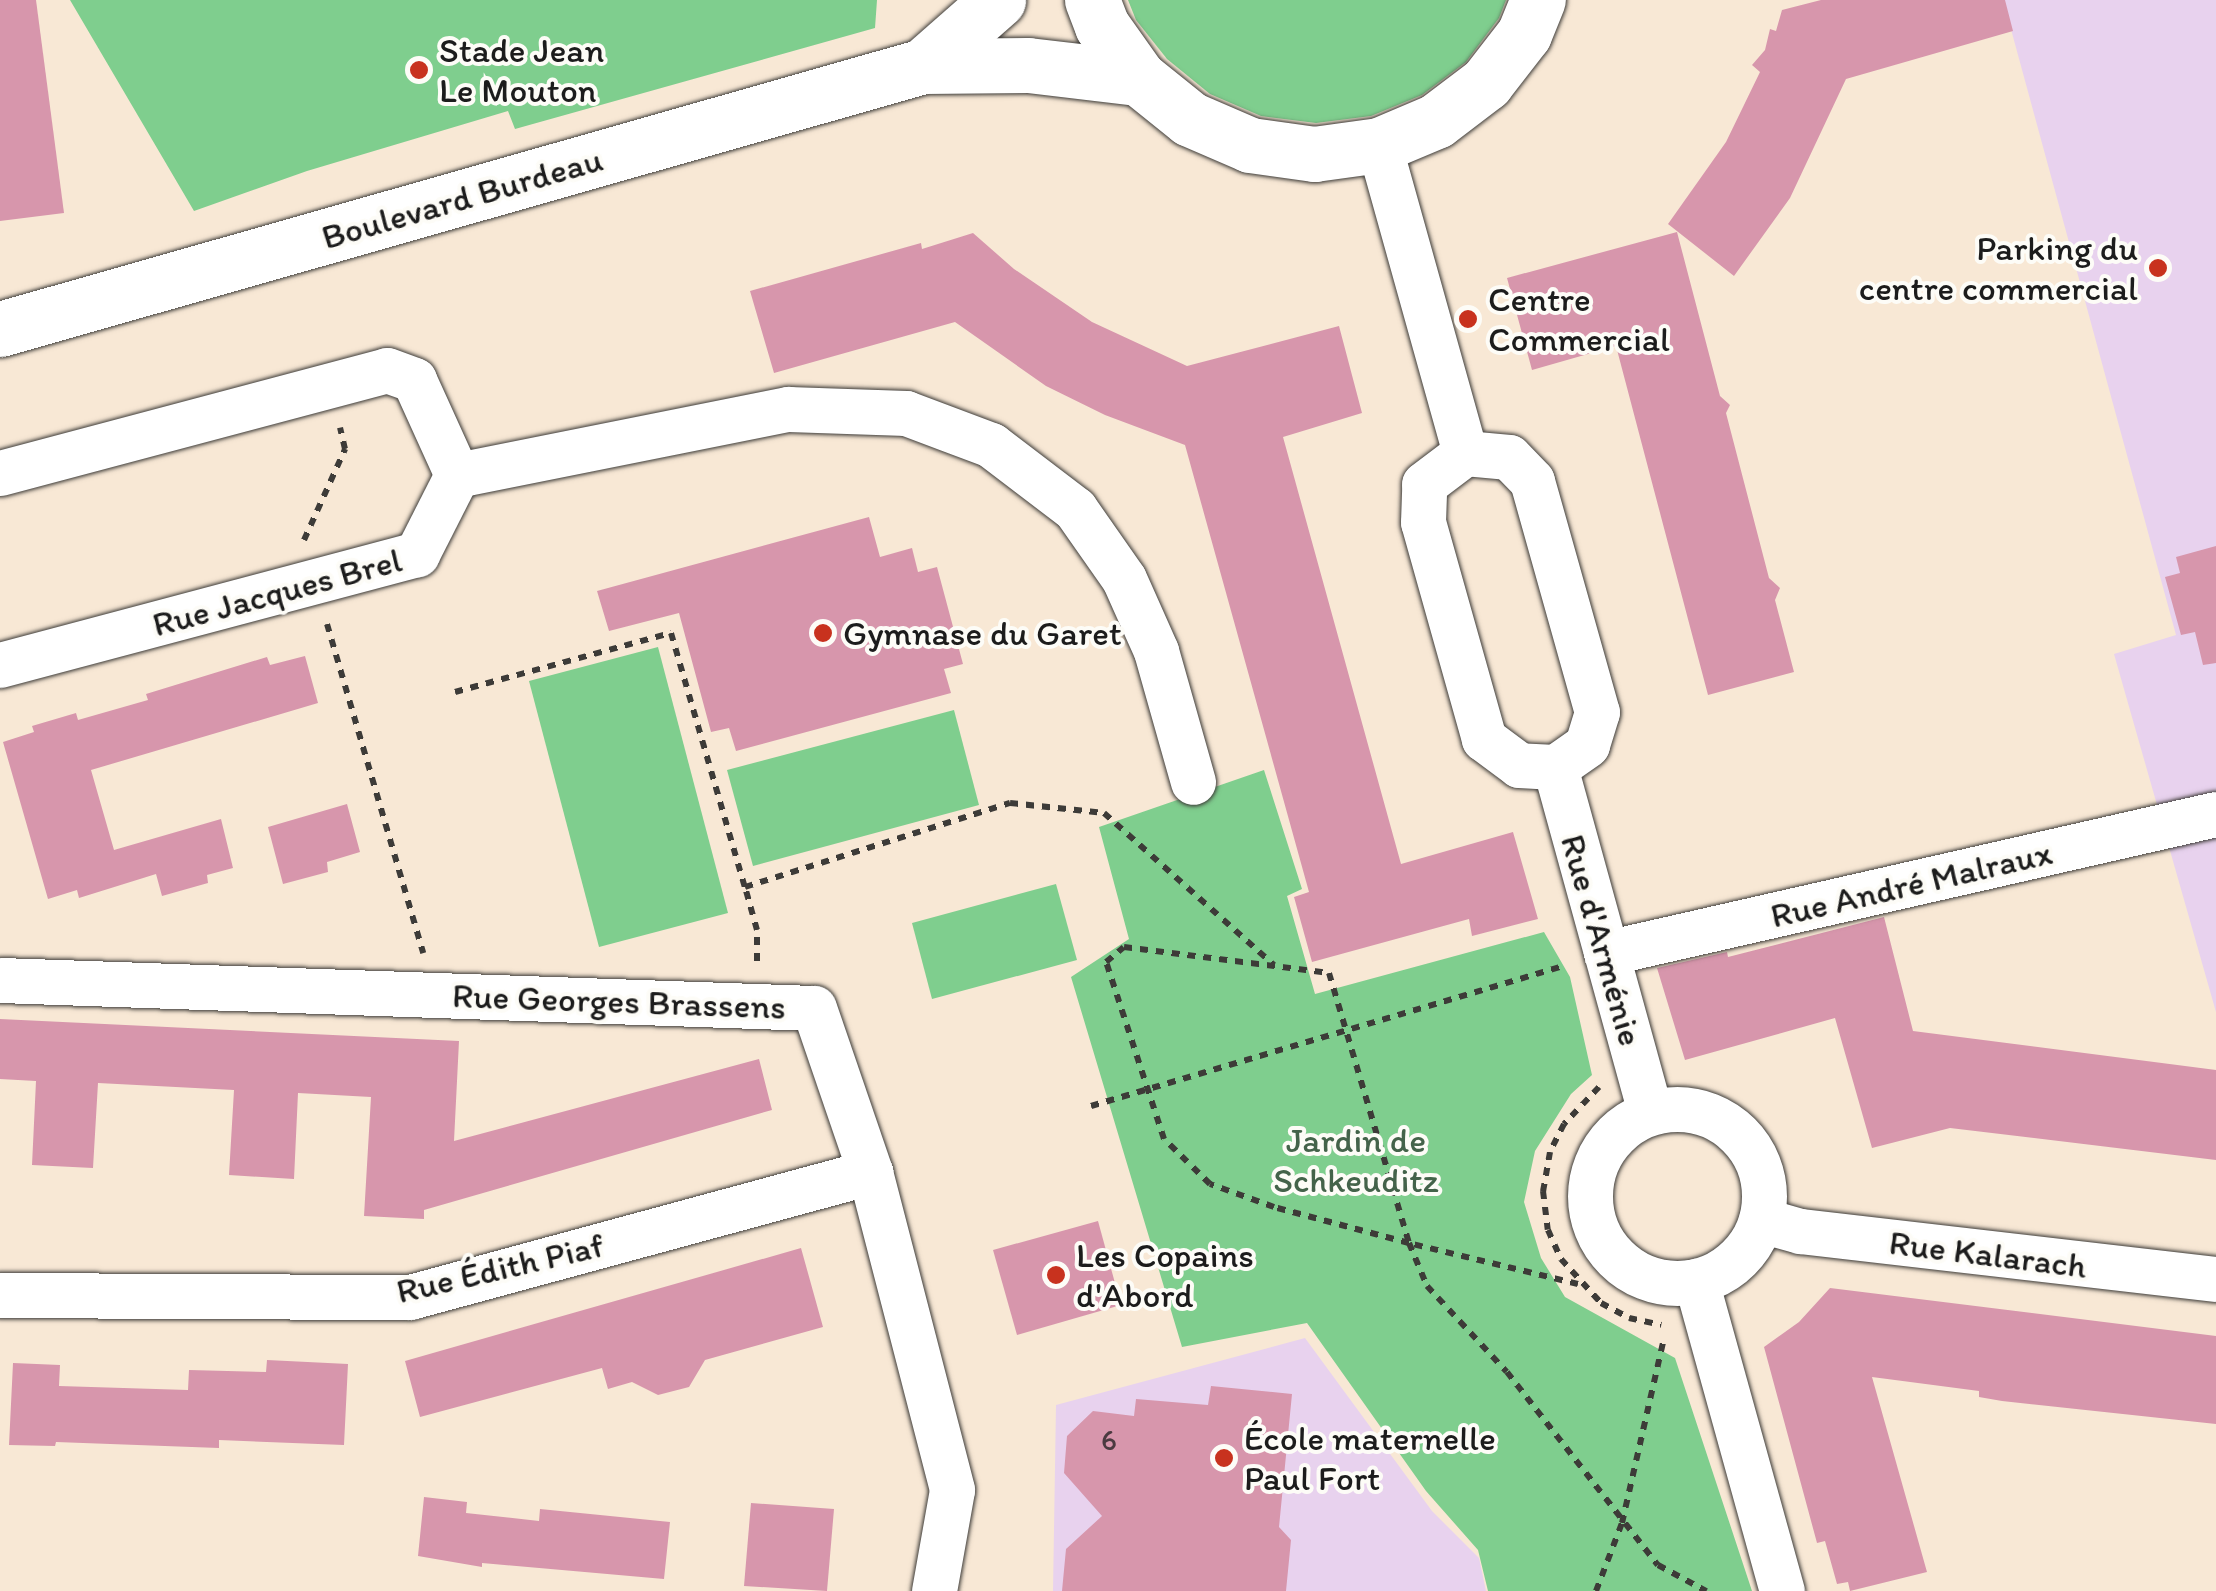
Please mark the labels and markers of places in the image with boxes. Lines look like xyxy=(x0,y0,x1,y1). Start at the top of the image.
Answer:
place label: Stade Jean Le Mouton xyxy=(439,29,604,111)
marker: Stade Jean Le Mouton xyxy=(408,59,430,81)
place label: Parking du centre commercial xyxy=(1859,227,2138,309)
marker: Parking du centre commercial xyxy=(2147,257,2169,279)
place label: Centre Commercial xyxy=(1488,278,1670,360)
marker: Centre Commercial xyxy=(1457,308,1479,330)
place label: Gymnase du Garet xyxy=(843,612,1122,654)
marker: Gymnase du Garet xyxy=(812,622,834,644)
place label: Les Copains d'Abord xyxy=(1076,1234,1253,1316)
marker: Les Copains d'Abord xyxy=(1045,1264,1067,1286)
place label: École maternelle Paul Fort xyxy=(1244,1417,1496,1499)
marker: École maternelle Paul Fort xyxy=(1213,1447,1235,1469)

